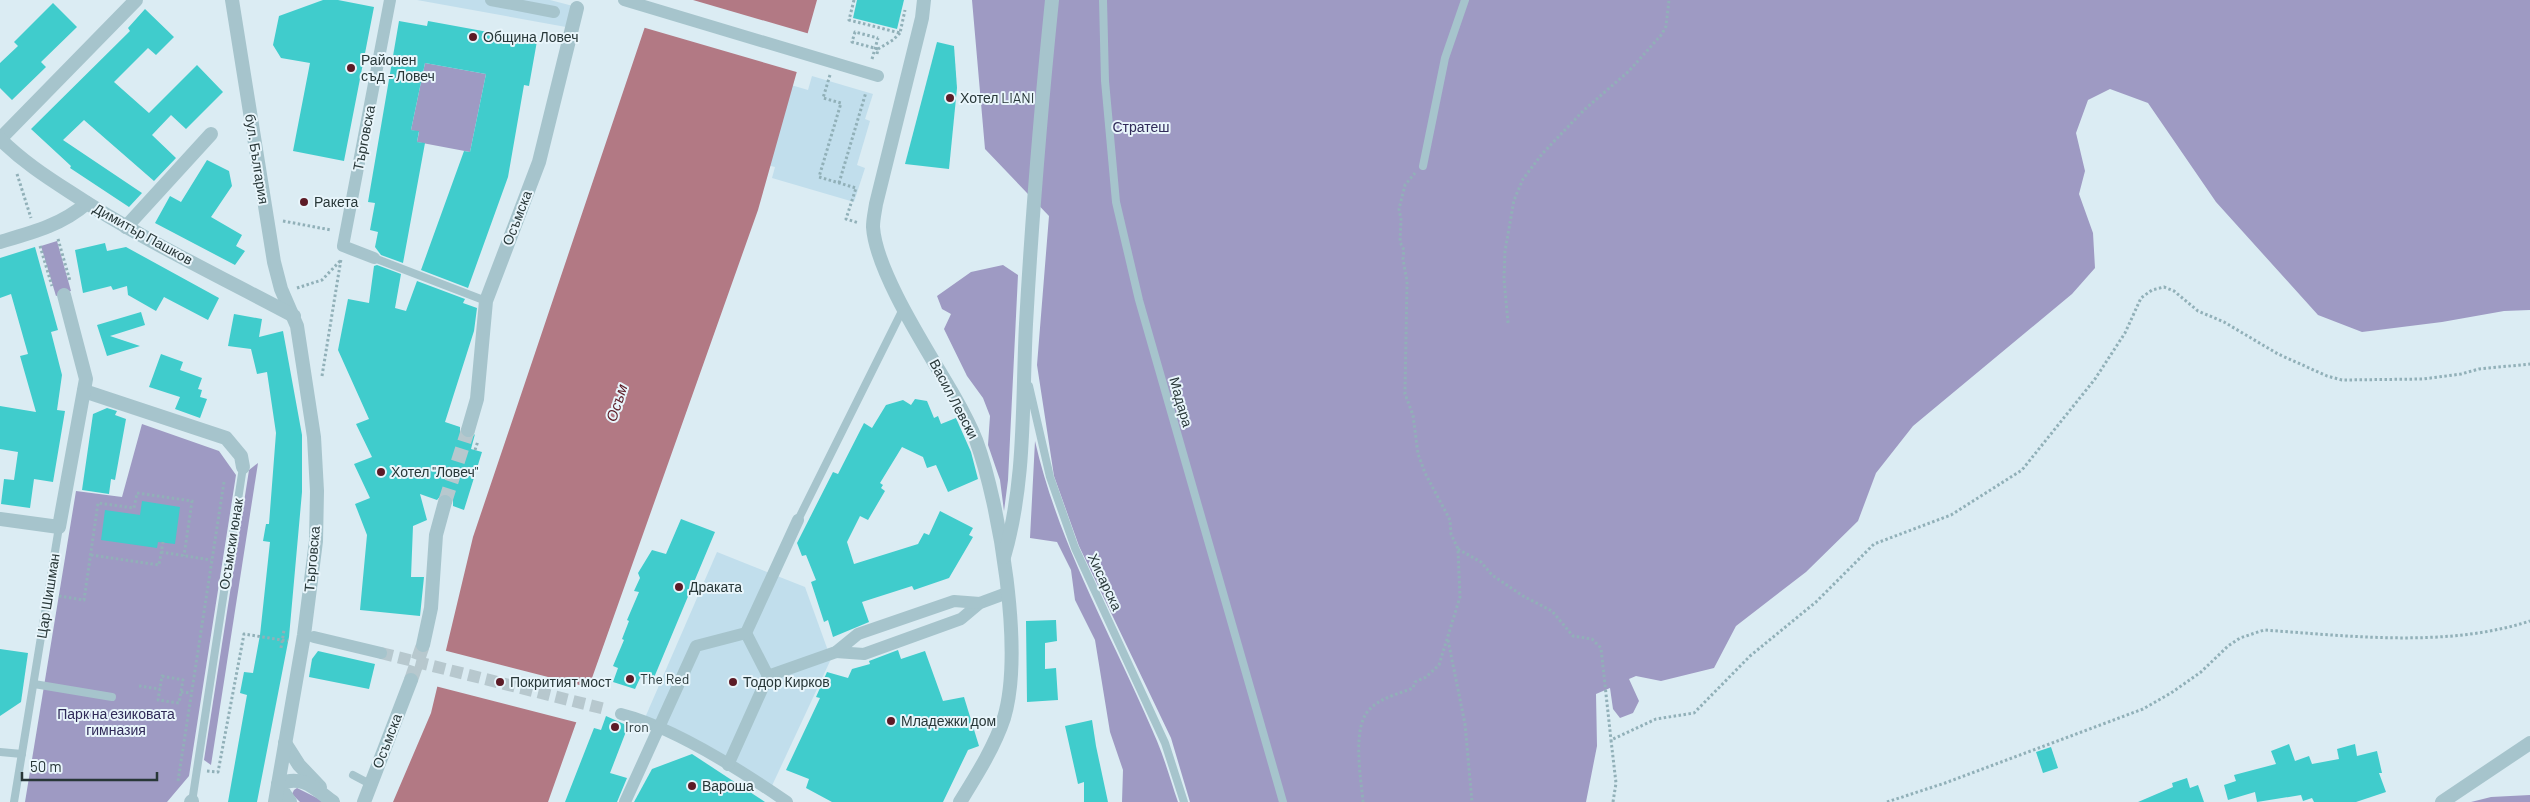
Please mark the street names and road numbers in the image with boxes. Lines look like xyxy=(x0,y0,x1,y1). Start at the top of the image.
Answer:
street label: Търговска xyxy=(349,104,378,172)
street label: бул. България xyxy=(242,113,273,205)
street label: Осъмска xyxy=(498,188,535,248)
street label: Димитър Пашков xyxy=(91,199,196,268)
street label: Васил Левски xyxy=(926,356,983,442)
street label: Мадара xyxy=(1166,375,1197,429)
street label: Осъмски юнак xyxy=(215,496,246,591)
street label: Търговска xyxy=(300,525,323,593)
street label: Хисарска xyxy=(1085,551,1126,613)
street label: Цар Шишман xyxy=(32,552,63,640)
street label: Осъмска xyxy=(368,711,405,771)

